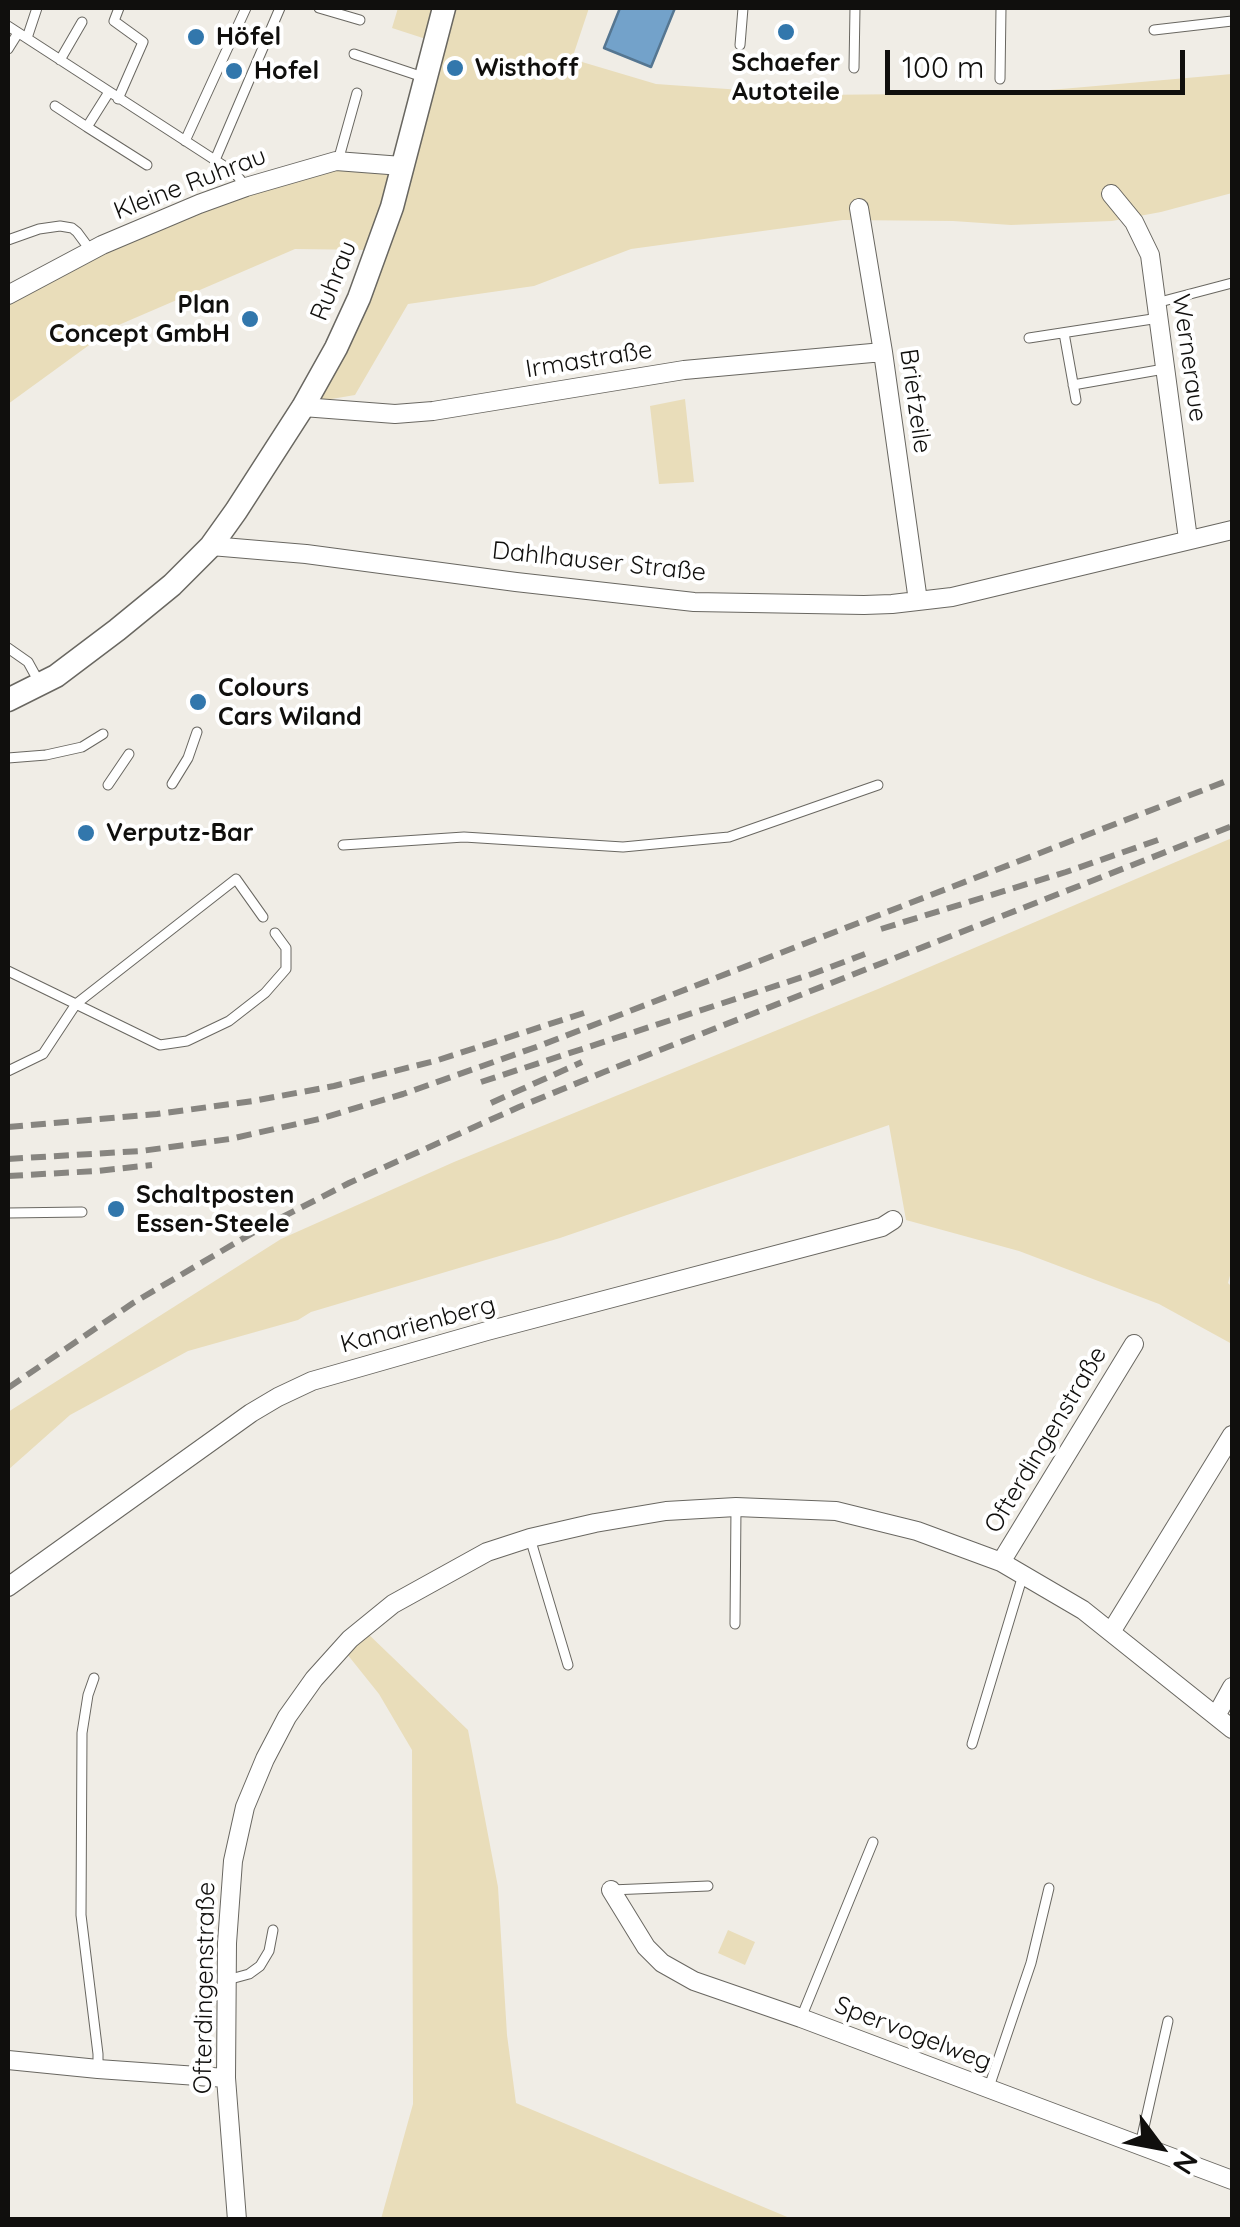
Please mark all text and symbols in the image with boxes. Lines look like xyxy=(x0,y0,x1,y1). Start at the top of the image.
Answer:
marker: Schaefer Autoteile xyxy=(775,21,797,43)
place label: Höfel xyxy=(216,22,281,52)
marker: Höfel xyxy=(185,26,207,48)
scale bar xyxy=(890,30,1190,92)
place label: Schaefer Autoteile xyxy=(732,48,840,107)
text: 100 m xyxy=(902,48,984,86)
place label: Wisthoff xyxy=(475,53,579,83)
place label: Hofel xyxy=(254,56,319,86)
marker: Wisthoff xyxy=(444,57,466,79)
marker: Hofel xyxy=(223,60,245,82)
street label: Kleine Ruhrau xyxy=(110,141,270,227)
street label: Ruhrau xyxy=(304,237,364,325)
place label: Plan Concept GmbH xyxy=(49,290,230,349)
street label: Werneraue xyxy=(1165,292,1213,424)
marker: Plan Concept GmbH xyxy=(239,308,261,330)
street label: Irmastraße xyxy=(524,335,654,385)
street label: Briefzeile xyxy=(893,347,937,455)
street label: Dahlhauser Straße xyxy=(491,536,707,588)
place label: Colours Cars Wiland xyxy=(218,673,362,732)
marker: Colours Cars Wiland xyxy=(187,691,209,713)
place label: Verputz-Bar xyxy=(106,818,253,848)
marker: Verputz-Bar xyxy=(75,822,97,844)
place label: Schaltposten Essen-Steele xyxy=(136,1180,294,1239)
marker: Schaltposten Essen-Steele xyxy=(105,1198,127,1220)
street label: Kanarienberg xyxy=(337,1290,499,1360)
street label: Ofterdingenstraße xyxy=(978,1341,1114,1539)
street label: Ofterdingenstraße xyxy=(188,1882,222,2094)
street label: Spervogelweg xyxy=(830,1990,996,2078)
north arrow xyxy=(1110,2097,1210,2197)
text: N xyxy=(1166,2145,1206,2181)

